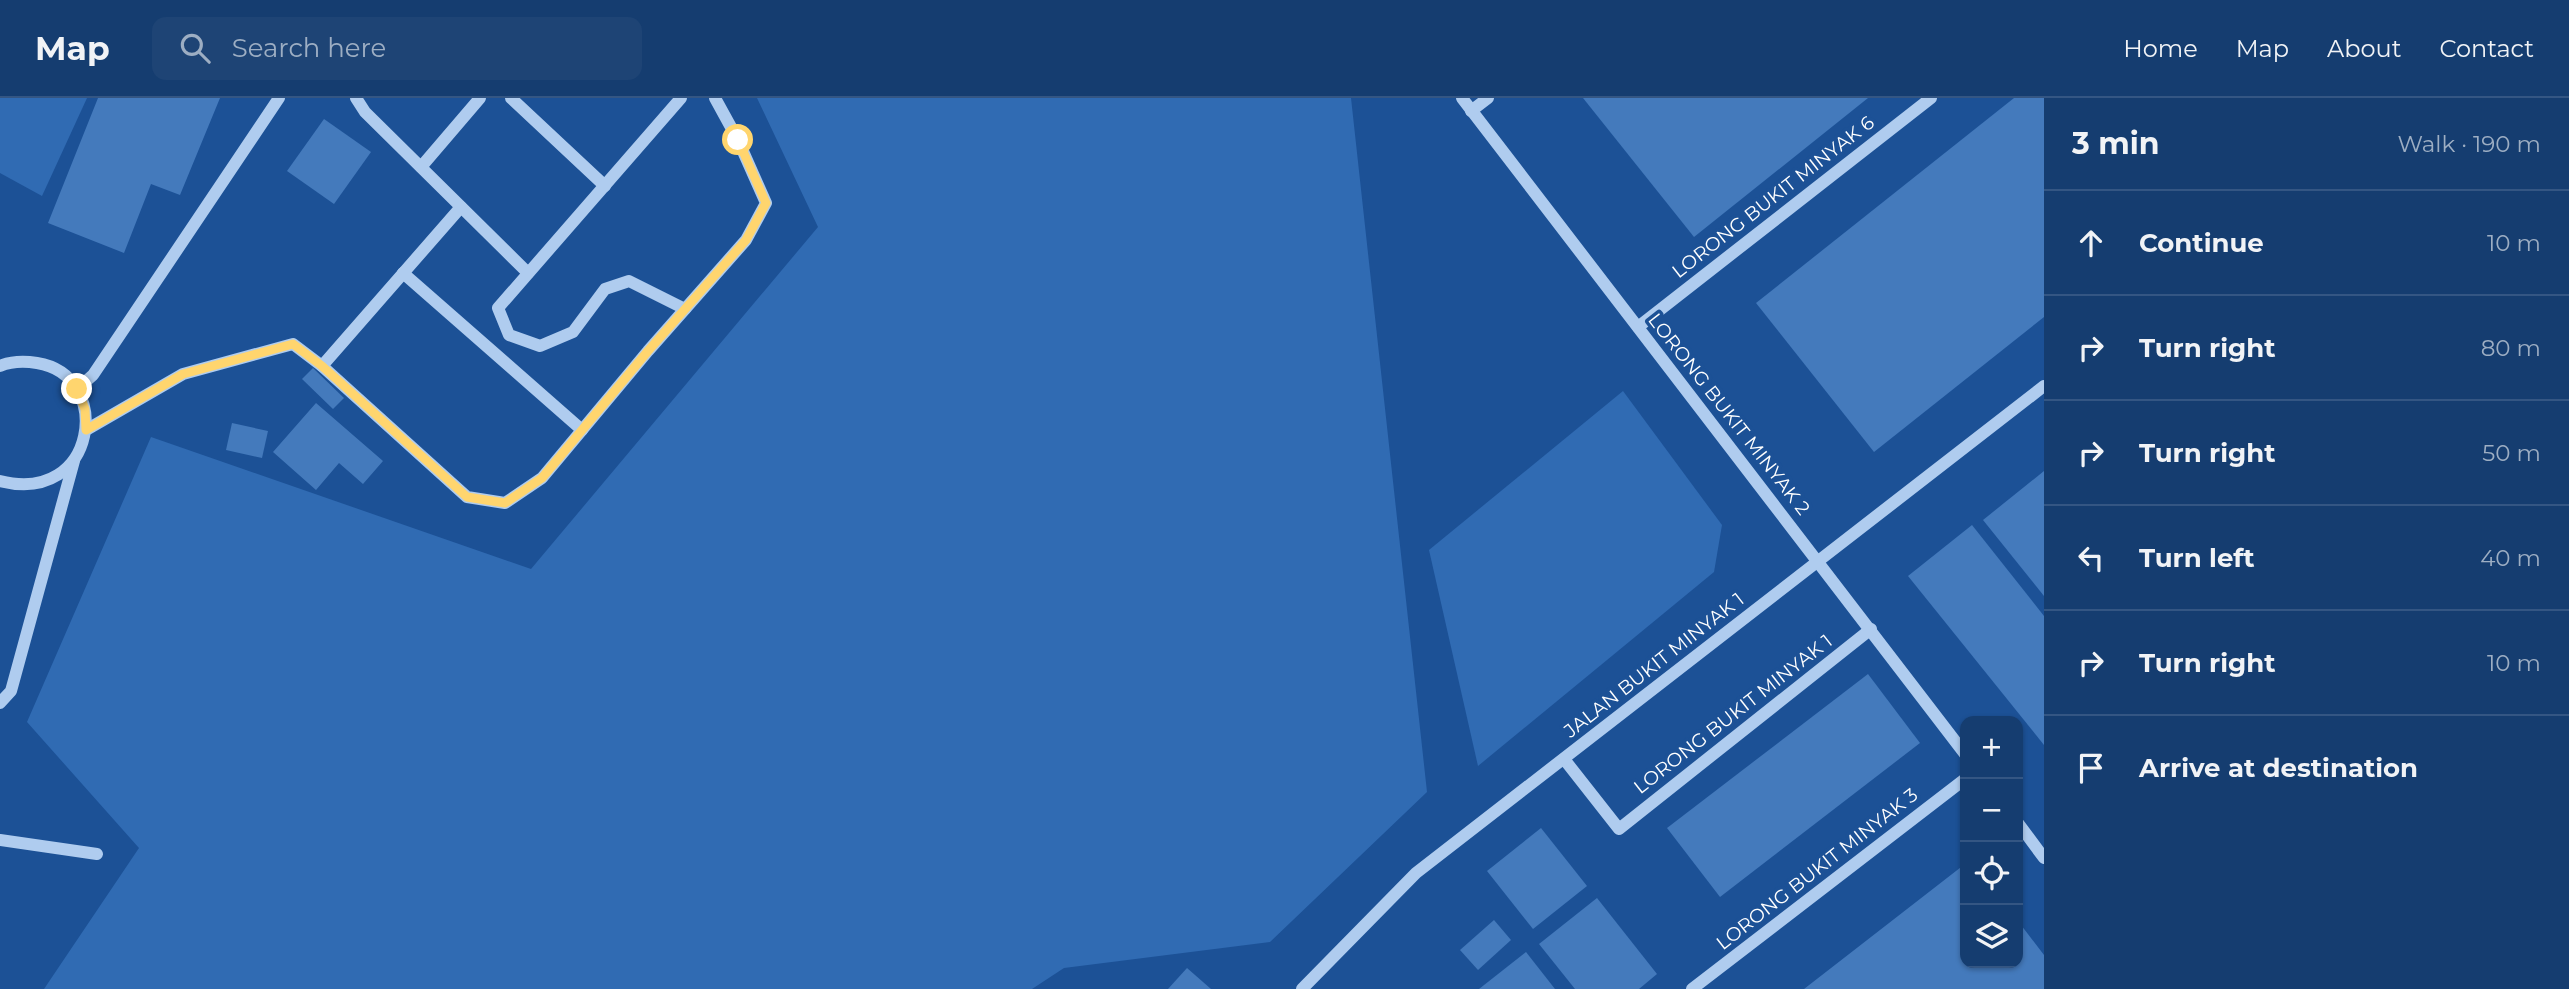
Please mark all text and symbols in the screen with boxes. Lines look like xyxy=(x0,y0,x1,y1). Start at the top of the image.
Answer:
search box xyxy=(152,17,642,80)
text: Map xyxy=(35,28,110,68)
icon: search xyxy=(176,29,214,67)
text: Search here xyxy=(232,32,386,64)
text: Home xyxy=(2123,34,2198,63)
text: Map xyxy=(2236,34,2289,63)
text: About xyxy=(2327,34,2401,63)
text: Contact xyxy=(2439,34,2534,63)
street label: LORONG BUKIT MINYAK 6 xyxy=(1667,111,1879,283)
route start xyxy=(722,124,753,155)
text: 3 min xyxy=(2072,125,2159,162)
text: Walk · 190 m xyxy=(2397,130,2541,158)
icon: ahead xyxy=(2072,224,2110,262)
text: Continue xyxy=(2139,227,2264,259)
text: 10 m xyxy=(2487,229,2541,257)
street label: LORONG BUKIT MINYAK 2 xyxy=(1643,309,1815,519)
icon: right xyxy=(2072,329,2110,367)
text: Turn right xyxy=(2139,332,2275,364)
text: 80 m xyxy=(2481,334,2541,362)
route end xyxy=(61,373,92,404)
icon: right xyxy=(2072,434,2110,472)
text: Turn right xyxy=(2139,437,2275,469)
text: 50 m xyxy=(2482,439,2541,467)
icon: left xyxy=(2072,539,2110,577)
text: Turn left xyxy=(2139,542,2255,574)
text: 40 m xyxy=(2480,544,2541,572)
street label: JALAN BUKIT MINYAK 1 xyxy=(1559,588,1748,743)
street label: LORONG BUKIT MINYAK 1 xyxy=(1629,629,1837,799)
icon: right xyxy=(2072,644,2110,682)
text: Turn right xyxy=(2139,647,2275,679)
text: 10 m xyxy=(2487,649,2541,677)
map controls xyxy=(1960,716,2023,968)
button: + xyxy=(1960,716,2023,779)
icon: arrive xyxy=(2072,749,2110,787)
text: Arrive at destination xyxy=(2139,752,2418,784)
button: − xyxy=(1960,779,2023,842)
street label: LORONG BUKIT MINYAK 3 xyxy=(1712,783,1922,955)
button: locate xyxy=(1960,842,2023,905)
button: layers xyxy=(1960,905,2023,968)

